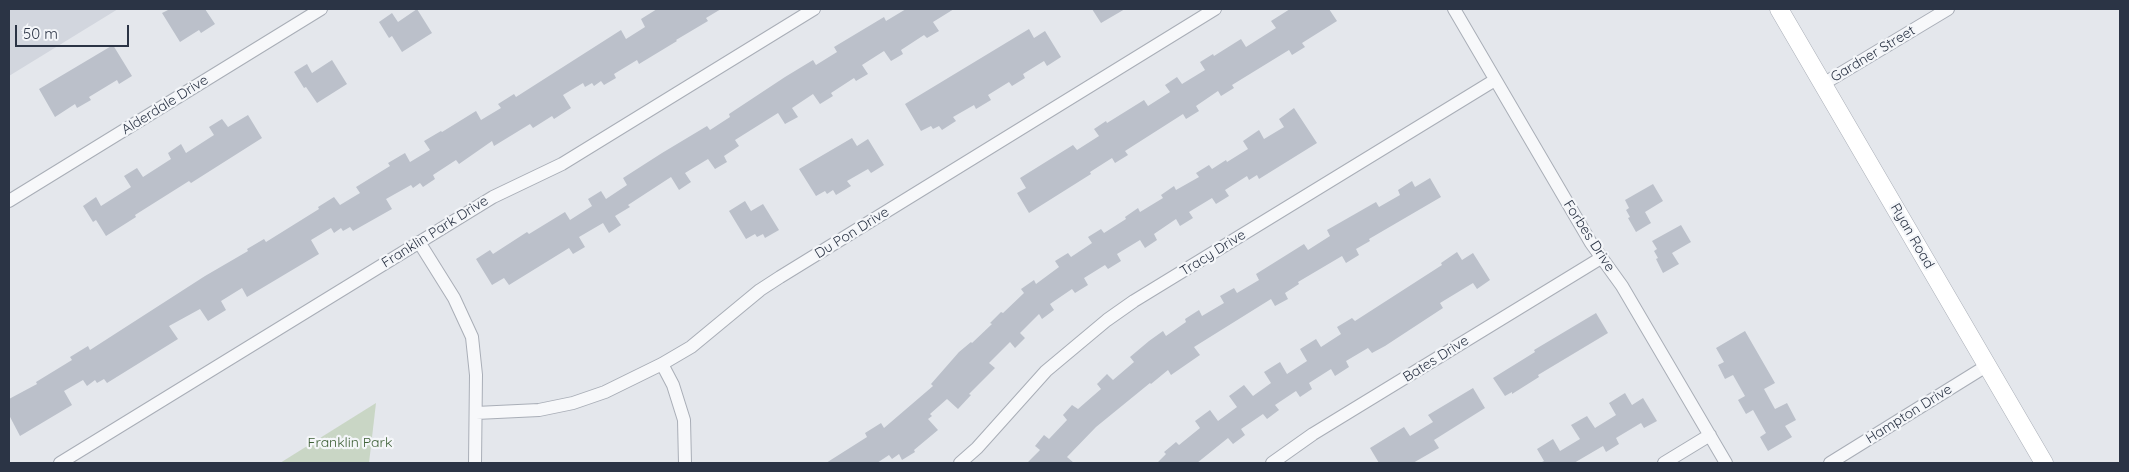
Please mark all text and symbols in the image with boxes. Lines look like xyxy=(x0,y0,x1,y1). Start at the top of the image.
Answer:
scale bar xyxy=(18,15,131,47)
street label: Gardner Street xyxy=(1828,22,1918,86)
text: 50 m xyxy=(23,24,58,43)
street label: Alderdale Drive xyxy=(119,72,211,138)
street label: Franklin Park Drive xyxy=(379,192,491,272)
street label: Forbes Drive xyxy=(1560,197,1618,275)
street label: Ryan Road xyxy=(1887,200,1937,272)
street label: Du Pon Drive xyxy=(812,204,892,262)
street label: Tracy Drive xyxy=(1177,226,1249,280)
street label: Bates Drive xyxy=(1400,332,1472,386)
street label: Hampton Drive xyxy=(1863,381,1955,447)
park label: Franklin Park xyxy=(308,435,392,451)

